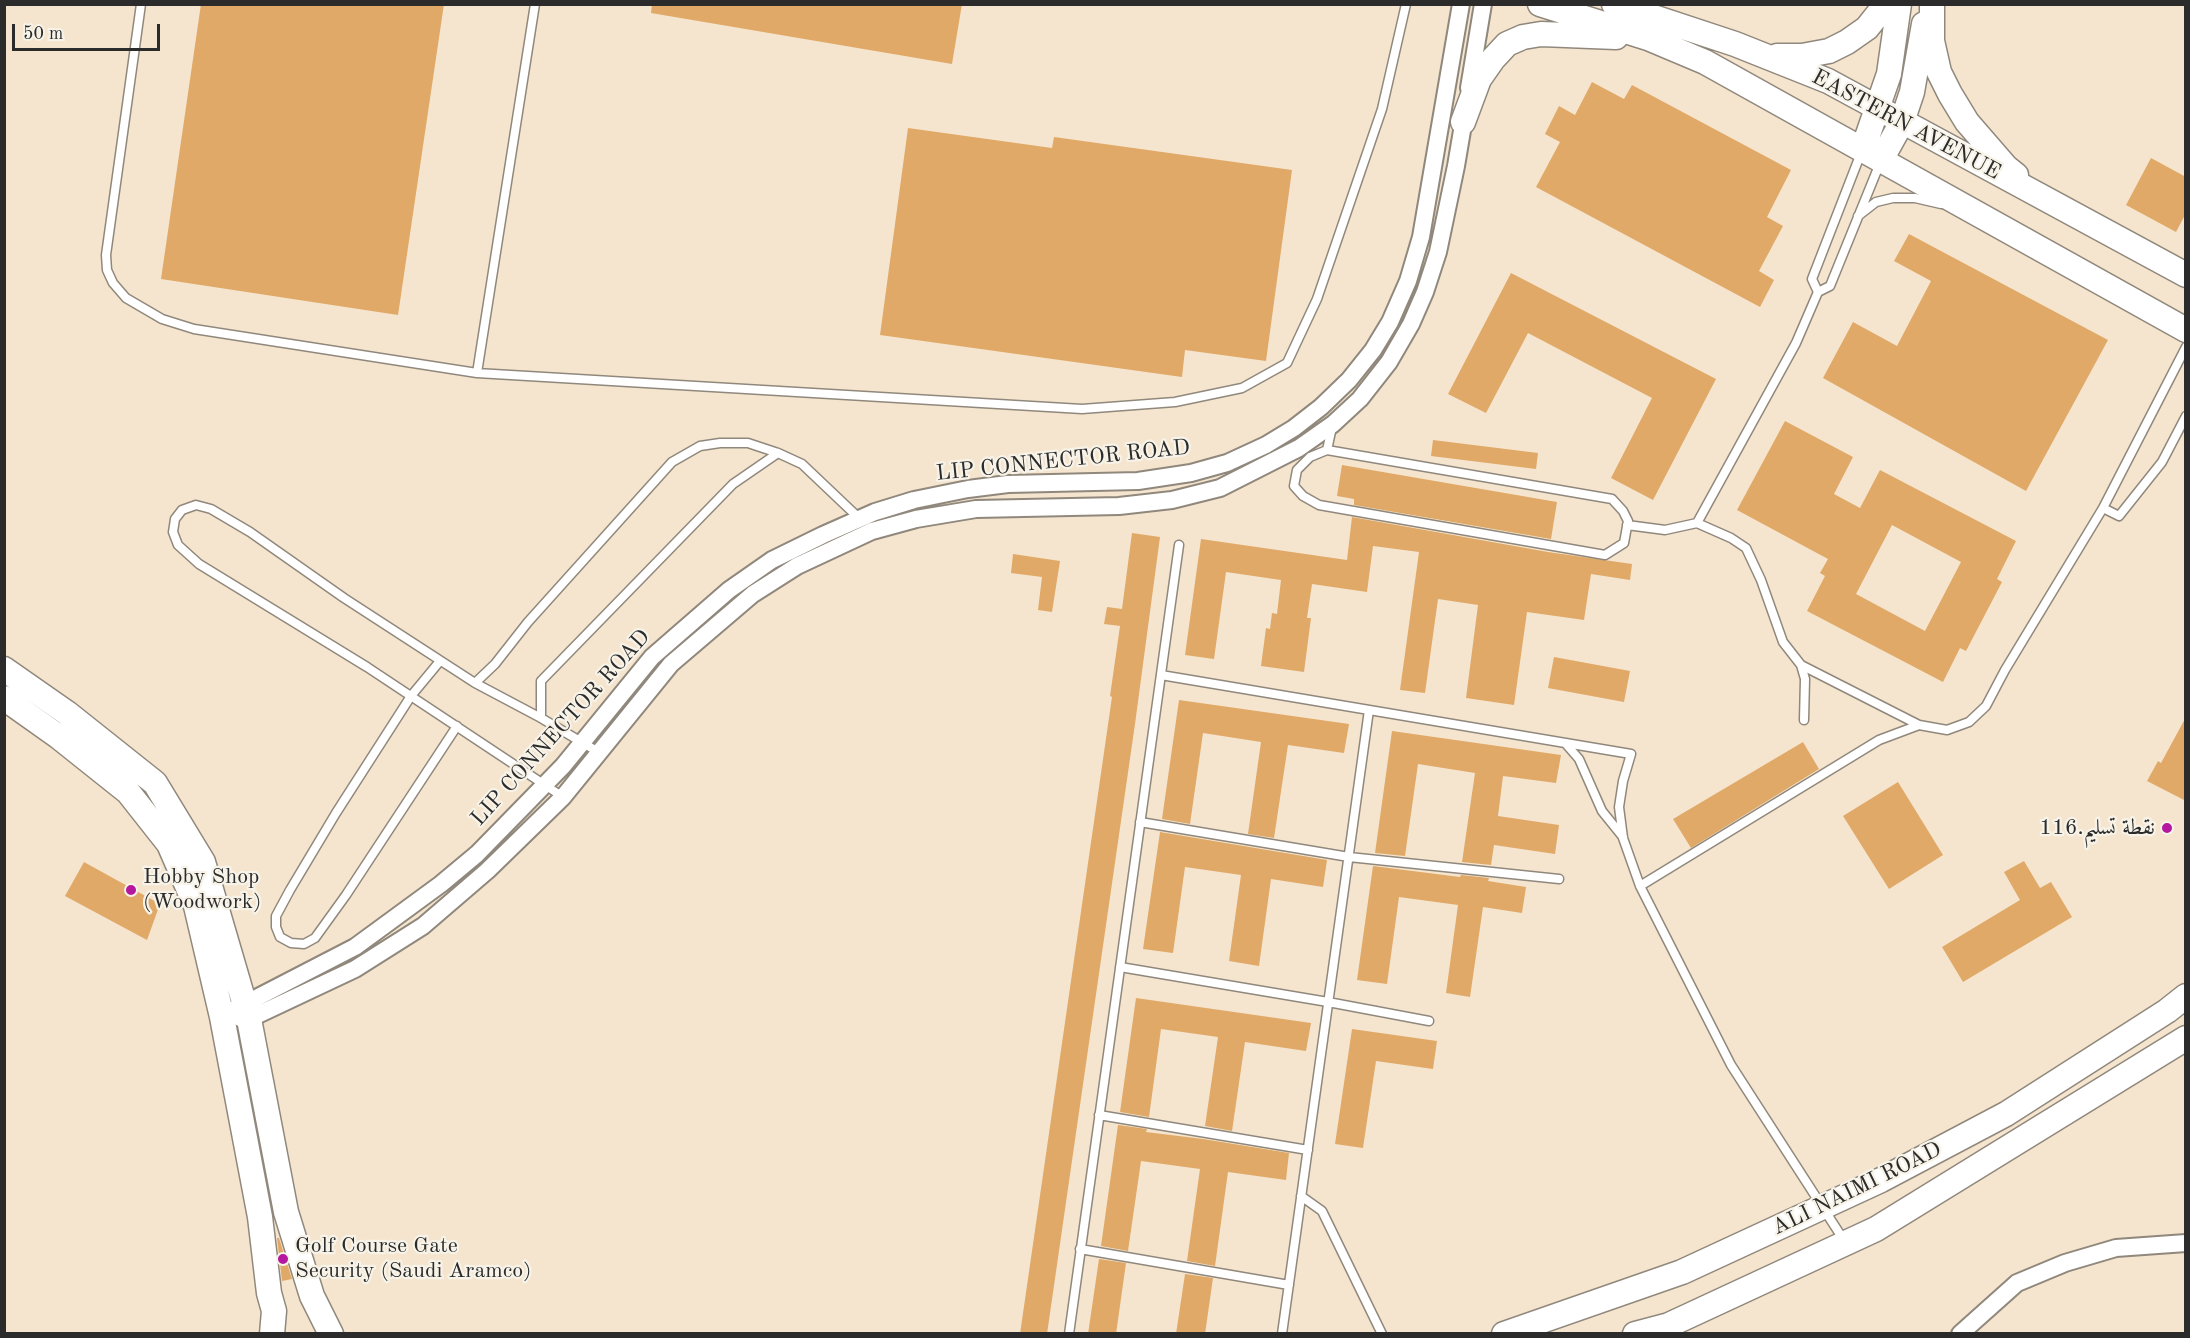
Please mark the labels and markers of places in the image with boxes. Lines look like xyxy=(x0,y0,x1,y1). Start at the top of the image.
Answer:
place label: نقطة تسليم.116 xyxy=(2039,815,2155,841)
marker: نقطة تسليم.116 xyxy=(2160,821,2174,835)
place label: Hobby Shop (Woodwork) xyxy=(143,864,261,915)
marker: Hobby Shop (Woodwork) xyxy=(124,883,138,897)
place label: Golf Course Gate Security (Saudi Aramco) xyxy=(295,1233,531,1284)
marker: Golf Course Gate Security (Saudi Aramco) xyxy=(276,1252,290,1266)

